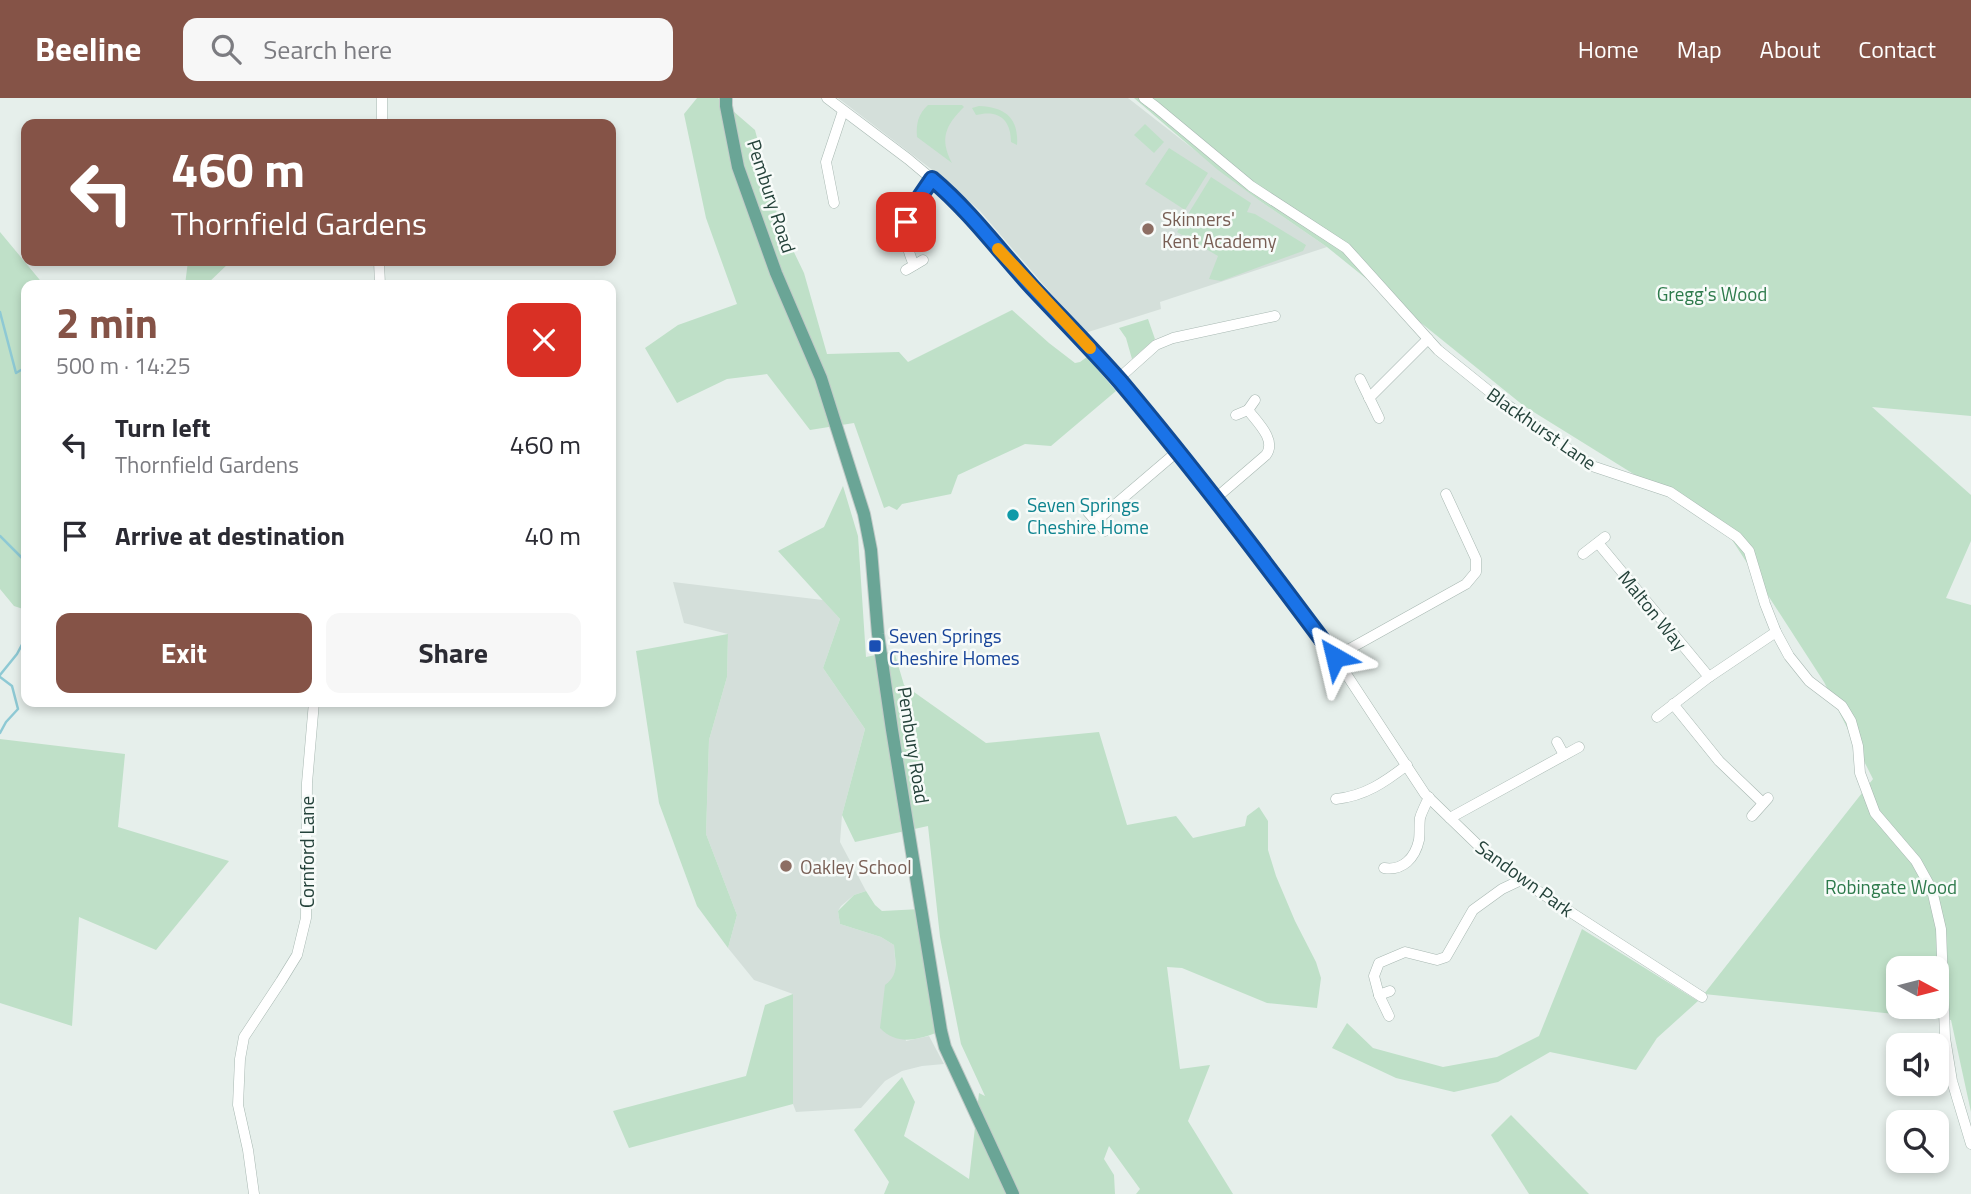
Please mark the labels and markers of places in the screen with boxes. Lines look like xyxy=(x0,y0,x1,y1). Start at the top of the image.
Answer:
pin xyxy=(876,192,936,252)
place label: Skinners' Kent Academy xyxy=(1162,204,1277,255)
marker: Skinners' Kent Academy xyxy=(1140,221,1156,237)
place label: Seven Springs Cheshire Home xyxy=(1027,490,1149,541)
marker: Seven Springs Cheshire Home xyxy=(1005,507,1021,523)
place label: Seven Springs Cheshire Homes xyxy=(889,621,1020,672)
marker: Seven Springs Cheshire Homes xyxy=(867,638,883,654)
place label: Oakley School xyxy=(800,852,912,881)
marker: Oakley School xyxy=(778,858,794,874)

